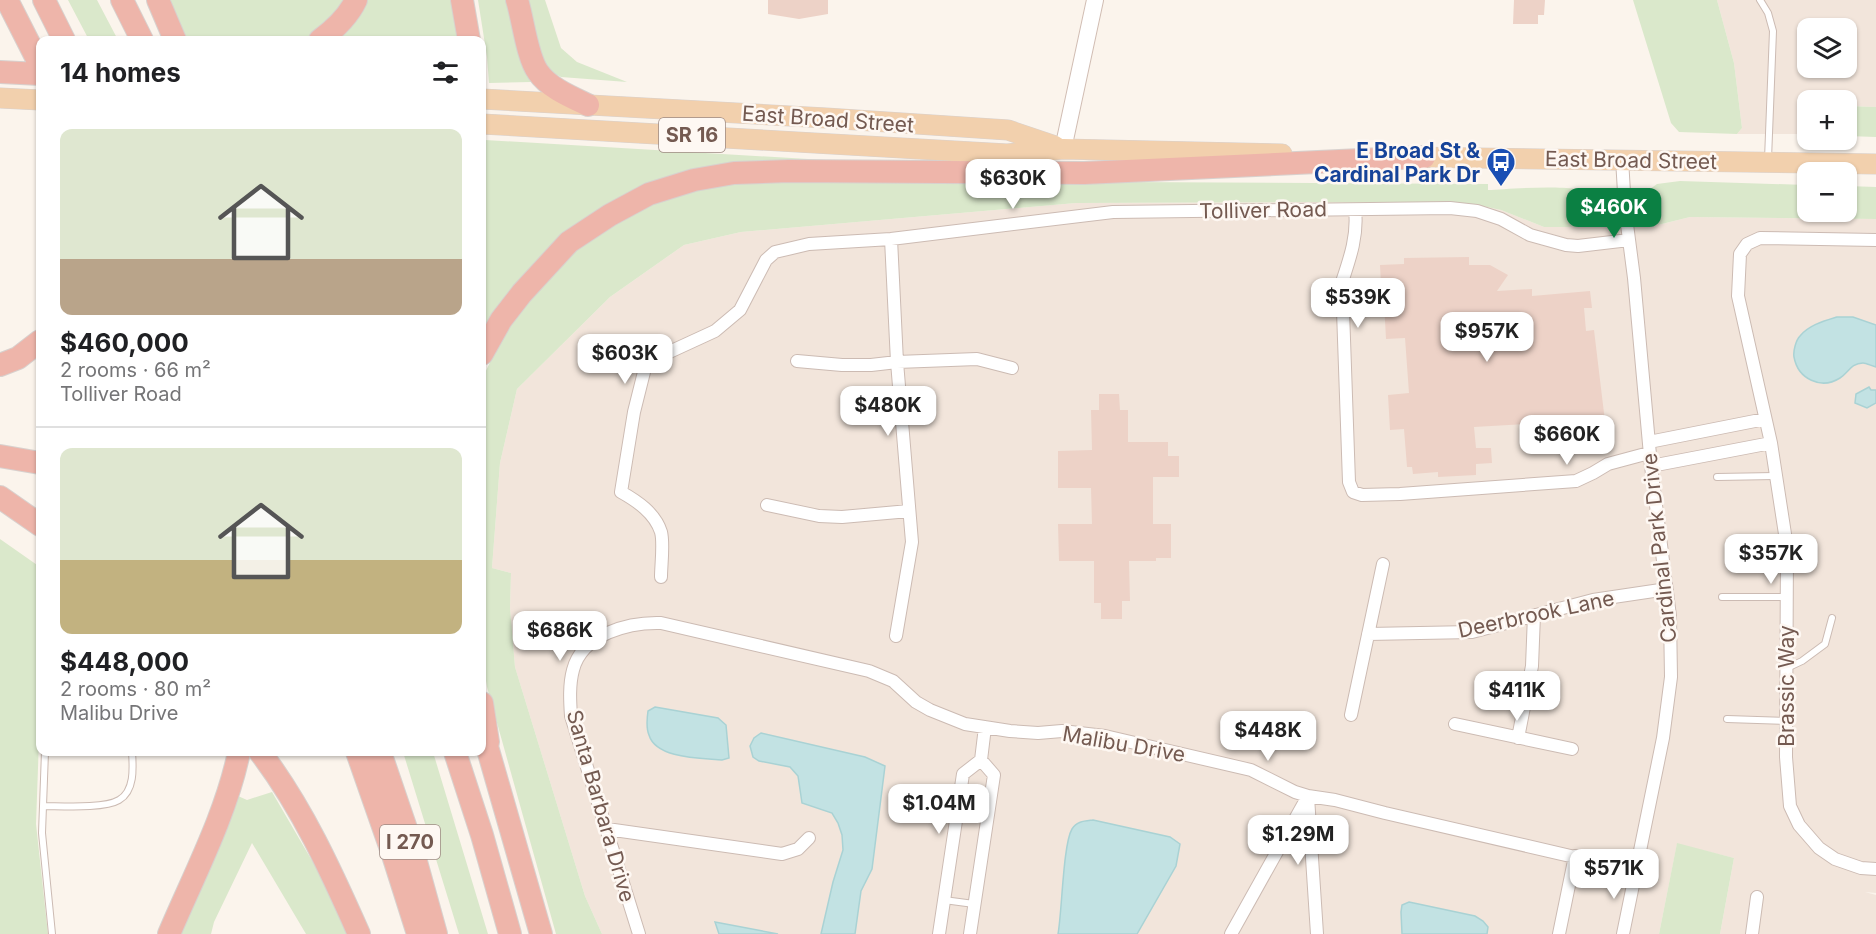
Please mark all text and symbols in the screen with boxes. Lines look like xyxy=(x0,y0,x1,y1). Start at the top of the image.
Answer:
map controls xyxy=(1797,18,1857,222)
button: layers xyxy=(1797,18,1857,78)
icon: filters xyxy=(429,56,462,89)
text: 14 homes xyxy=(60,57,181,88)
button: + xyxy=(1797,90,1857,150)
street label: East Broad Street xyxy=(741,101,915,137)
road number: SR 16 xyxy=(659,118,725,152)
place label: E Broad St & Cardinal Park Dr xyxy=(1314,138,1481,187)
bus stop icon: E Broad St & Cardinal Park Dr xyxy=(1485,146,1517,188)
street label: East Broad Street xyxy=(1545,146,1717,174)
pin: $630K xyxy=(971,159,1055,210)
button: − xyxy=(1797,162,1857,222)
text: $630K xyxy=(980,166,1046,190)
icon: home xyxy=(207,168,315,276)
pin: $460K xyxy=(1572,188,1656,239)
text: $460K xyxy=(1580,195,1648,219)
street label: Tolliver Road xyxy=(1199,196,1327,224)
pin: $539K xyxy=(1316,278,1400,329)
text: $539K xyxy=(1325,285,1391,309)
pin: $957K xyxy=(1445,312,1529,363)
text: $957K xyxy=(1455,319,1519,343)
text: $460,000 xyxy=(60,327,189,358)
pin: $603K xyxy=(583,334,667,385)
text: $603K xyxy=(592,341,658,365)
text: 2 rooms · 66 m² xyxy=(60,358,211,382)
text: Tolliver Road xyxy=(60,382,182,406)
pin: $480K xyxy=(846,386,930,437)
text: $480K xyxy=(854,393,922,417)
pin: $660K xyxy=(1525,415,1609,466)
text: $660K xyxy=(1534,422,1600,446)
street label: Cardinal Park Drive xyxy=(1637,452,1681,644)
icon: home xyxy=(207,487,315,595)
pin: $357K xyxy=(1729,534,1813,585)
text: $357K xyxy=(1739,541,1803,565)
street label: Deerbrook Lane xyxy=(1456,585,1616,643)
pin: $686K xyxy=(518,611,602,662)
text: $686K xyxy=(527,618,593,642)
street label: Brassic Way xyxy=(1774,625,1799,747)
text: $448,000 xyxy=(60,646,189,677)
pin: $411K xyxy=(1475,671,1559,722)
text: 2 rooms · 80 m² xyxy=(60,677,211,701)
text: $411K xyxy=(1488,678,1546,702)
text: Malibu Drive xyxy=(60,701,178,725)
street label: Santa Barbara Drive xyxy=(562,707,640,905)
pin: $448K xyxy=(1226,711,1310,762)
text: $448K xyxy=(1234,718,1302,742)
street label: Malibu Drive xyxy=(1061,721,1187,767)
pin: $1.04M xyxy=(890,784,988,835)
text: $1.04M xyxy=(902,791,976,815)
pin: $1.29M xyxy=(1249,815,1347,866)
text: $1.29M xyxy=(1262,822,1334,846)
road number: I 270 xyxy=(380,825,440,859)
pin: $571K xyxy=(1572,849,1656,900)
text: $571K xyxy=(1584,856,1644,880)

